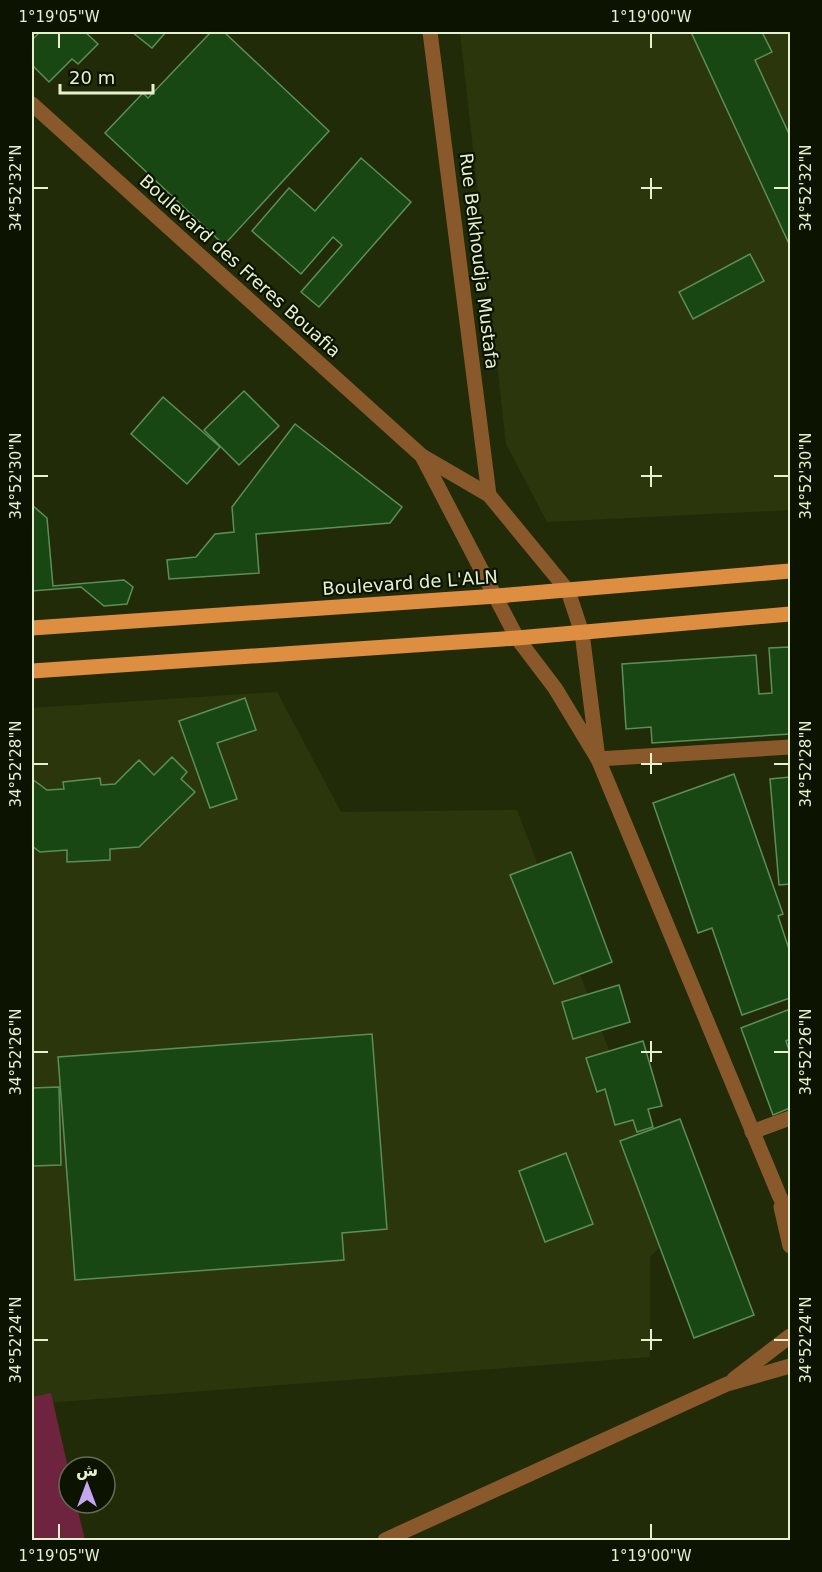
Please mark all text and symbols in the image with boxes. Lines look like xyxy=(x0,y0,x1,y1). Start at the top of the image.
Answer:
text: 1°19'05"W xyxy=(18,8,100,26)
text: 1°19'00"W xyxy=(610,8,692,26)
scale bar xyxy=(60,57,153,95)
text: 20 m xyxy=(69,67,115,88)
text: 34°52'32"N xyxy=(7,144,25,232)
text: 34°52'32"N xyxy=(797,144,815,232)
street label: Rue Belkhoudja Mustafa xyxy=(456,152,503,370)
street label: Boulevard des Freres Bouafia xyxy=(136,170,345,361)
text: 34°52'30"N xyxy=(7,432,25,520)
text: 34°52'30"N xyxy=(797,432,815,520)
street label: Boulevard de L'ALN xyxy=(322,566,498,599)
text: 34°52'28"N xyxy=(7,720,25,808)
text: 34°52'28"N xyxy=(797,720,815,808)
text: 34°52'26"N xyxy=(7,1008,25,1096)
text: 34°52'26"N xyxy=(797,1008,815,1096)
text: 34°52'24"N xyxy=(7,1296,25,1384)
text: 34°52'24"N xyxy=(797,1296,815,1384)
north arrow xyxy=(57,1455,117,1515)
text: ش xyxy=(76,1461,98,1480)
text: 1°19'05"W xyxy=(18,1547,100,1565)
text: 1°19'00"W xyxy=(610,1547,692,1565)

